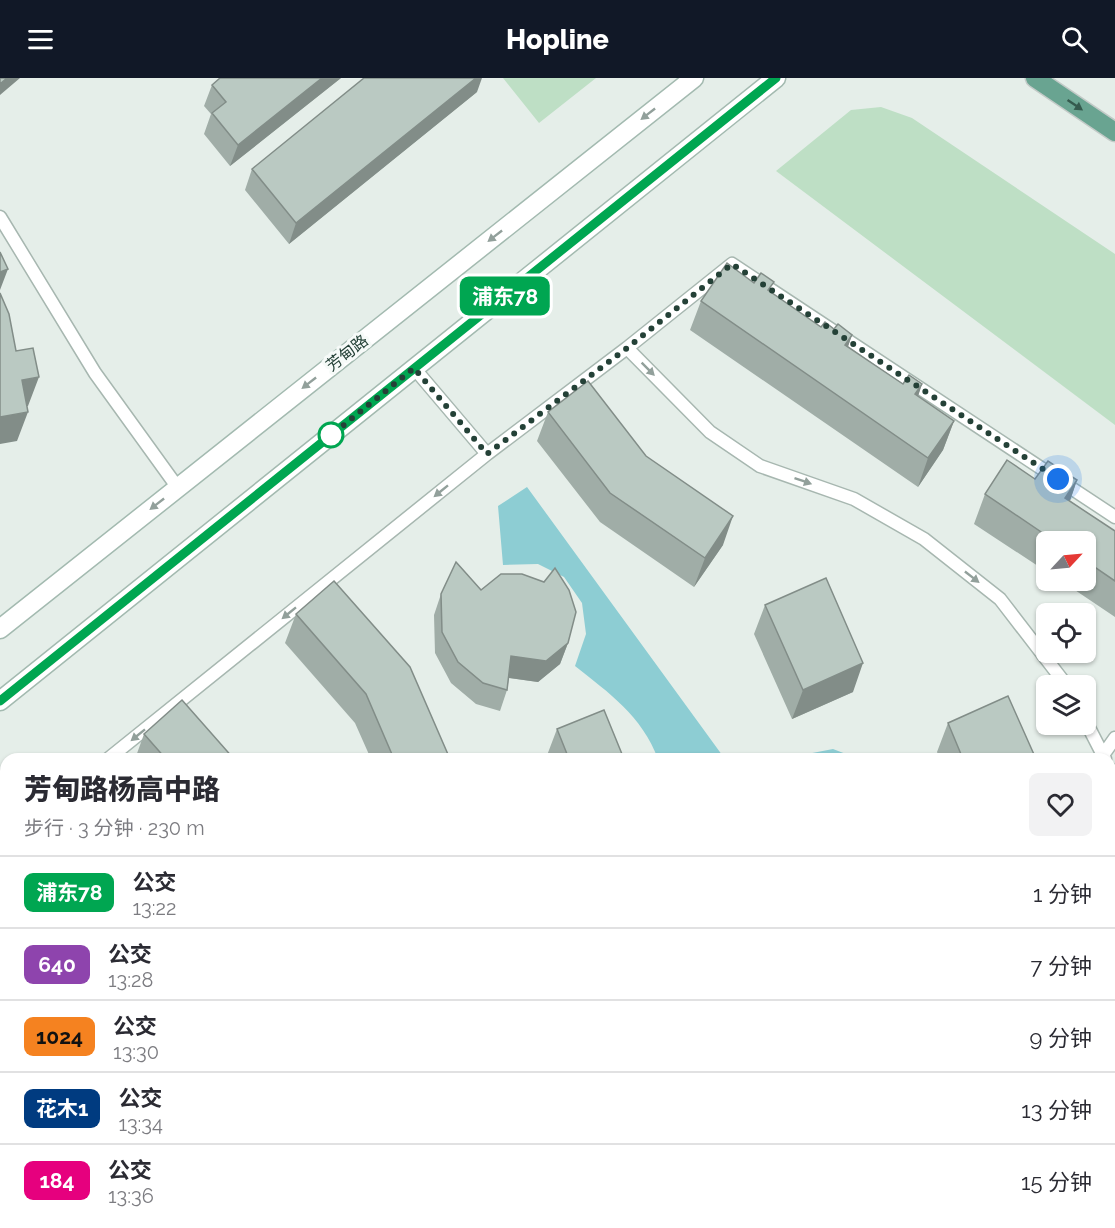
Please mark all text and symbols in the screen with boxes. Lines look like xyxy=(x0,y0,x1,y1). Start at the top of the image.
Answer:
icon: menu xyxy=(24,23,57,56)
icon: search xyxy=(1058,23,1091,56)
text: Hopline xyxy=(506,24,609,55)
one-way arrow xyxy=(1067,99,1083,110)
one-way arrow xyxy=(640,108,656,121)
one-way arrow xyxy=(487,229,503,242)
line badge: 浦东78 xyxy=(463,276,547,316)
text: 浦东78 xyxy=(472,284,538,309)
street label: 芳甸路 xyxy=(322,331,372,375)
one-way arrow xyxy=(640,361,654,375)
one-way arrow xyxy=(302,377,317,389)
unlabelled marker xyxy=(318,422,344,448)
your location xyxy=(1043,464,1073,494)
one-way arrow xyxy=(794,477,812,487)
one-way arrow xyxy=(433,484,449,497)
one-way arrow xyxy=(149,498,165,511)
north arrow xyxy=(1036,531,1096,591)
map controls xyxy=(1036,531,1096,735)
one-way arrow xyxy=(964,570,979,582)
button: locate xyxy=(1036,603,1096,663)
one-way arrow xyxy=(282,606,297,619)
button: layers xyxy=(1036,675,1096,735)
one-way arrow xyxy=(130,729,145,741)
text: 芳甸路杨高中路 xyxy=(24,773,220,806)
button: heart xyxy=(1029,773,1092,836)
text: 步行 · 3 分钟 · 230 m xyxy=(24,816,205,840)
text: 公交 xyxy=(132,869,176,895)
text: 浦东78 xyxy=(36,880,102,905)
text: 1 分钟 xyxy=(1033,881,1092,907)
text: 13:22 xyxy=(132,896,176,920)
text: 公交 xyxy=(108,941,152,967)
text: 640 xyxy=(38,952,76,977)
text: 7 分钟 xyxy=(1031,953,1092,979)
text: 13:28 xyxy=(108,968,153,992)
text: 公交 xyxy=(113,1013,157,1039)
text: 1024 xyxy=(36,1024,83,1049)
text: 9 分钟 xyxy=(1029,1025,1092,1051)
text: 13:30 xyxy=(113,1040,159,1064)
text: 公交 xyxy=(118,1085,162,1111)
text: 花木1 xyxy=(36,1096,88,1121)
text: 13 分钟 xyxy=(1021,1097,1092,1123)
text: 13:34 xyxy=(118,1112,163,1136)
text: 公交 xyxy=(108,1157,152,1183)
text: 184 xyxy=(39,1168,75,1193)
text: 15 分钟 xyxy=(1021,1169,1092,1195)
text: 13:36 xyxy=(108,1184,154,1208)

